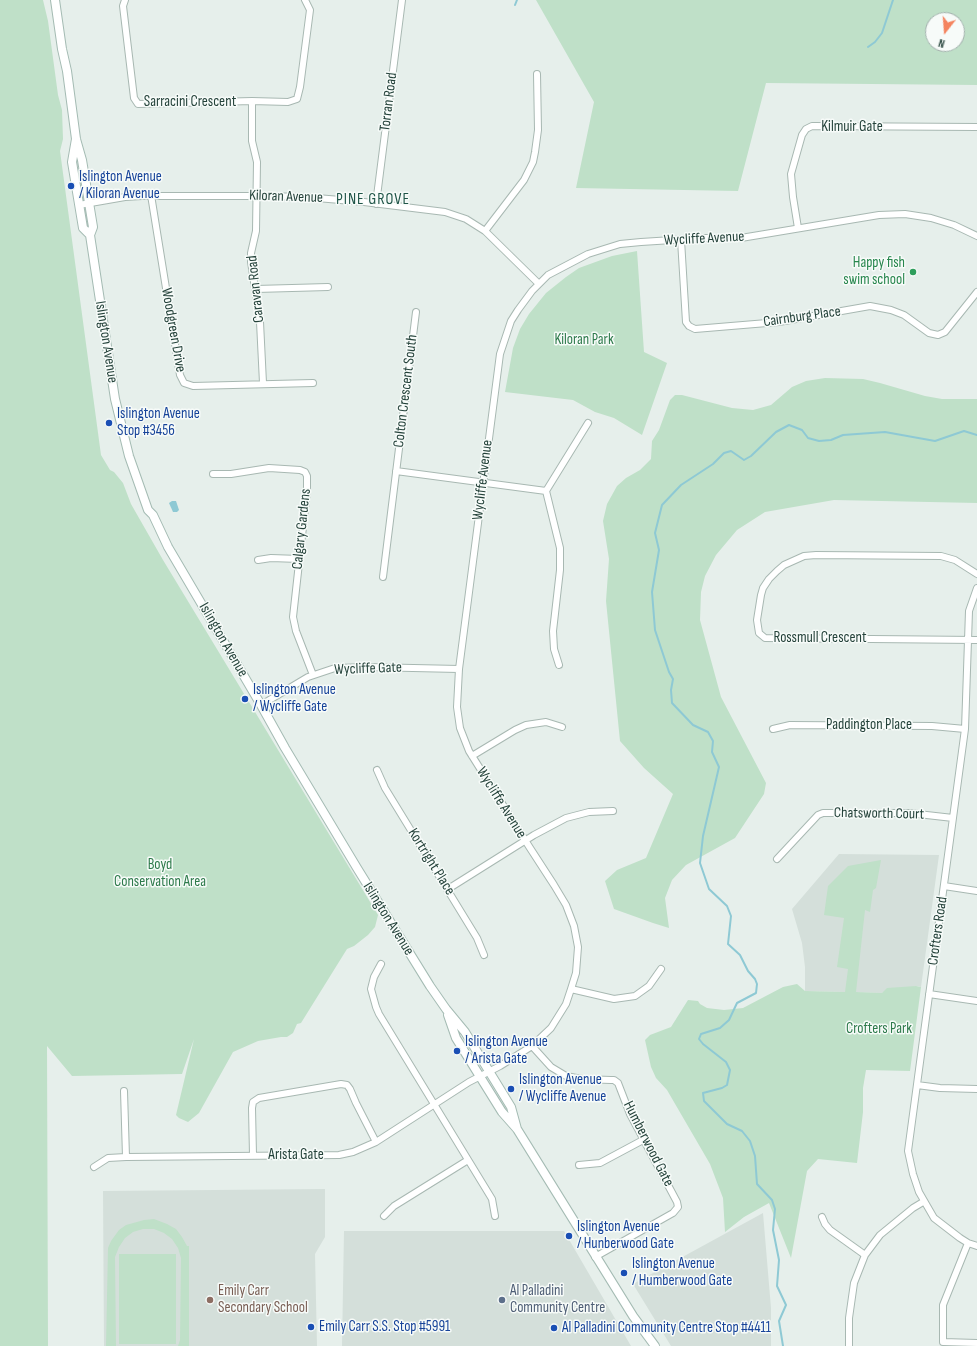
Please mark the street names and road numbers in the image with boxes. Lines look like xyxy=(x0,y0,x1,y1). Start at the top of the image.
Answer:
street label: Torran Road xyxy=(376,71,402,133)
street label: Sarracini Crescent xyxy=(144,93,236,111)
street label: Kilmuir Gate xyxy=(821,118,883,136)
street label: Kiloran Avenue xyxy=(249,187,323,207)
street label: Wycliffe Avenue xyxy=(663,228,745,250)
street label: Caravan Road xyxy=(244,254,268,324)
street label: Woodgreen Drive xyxy=(157,286,189,374)
street label: Islington Avenue xyxy=(91,300,121,384)
street label: Cairnburg Place xyxy=(762,303,842,331)
street label: Colton Crescent South xyxy=(390,333,422,449)
street label: Wycliffe Avenue xyxy=(469,439,497,521)
street label: Calgary Gardens xyxy=(289,488,315,570)
street label: Islington Avenue xyxy=(195,600,251,680)
street label: Rossmull Crescent xyxy=(773,629,867,647)
street label: Wycliffe Gate xyxy=(334,659,402,679)
street label: Paddington Place xyxy=(826,716,912,734)
street label: Wycliffe Avenue xyxy=(472,764,530,842)
street label: Chatsworth Court xyxy=(834,804,924,824)
street label: Kortright Place xyxy=(403,825,459,899)
street label: Islington Avenue xyxy=(358,879,418,959)
street label: Crofters Road xyxy=(924,896,952,966)
street label: Humberwood Gate xyxy=(619,1098,677,1190)
street label: Arista Gate xyxy=(268,1146,324,1164)

